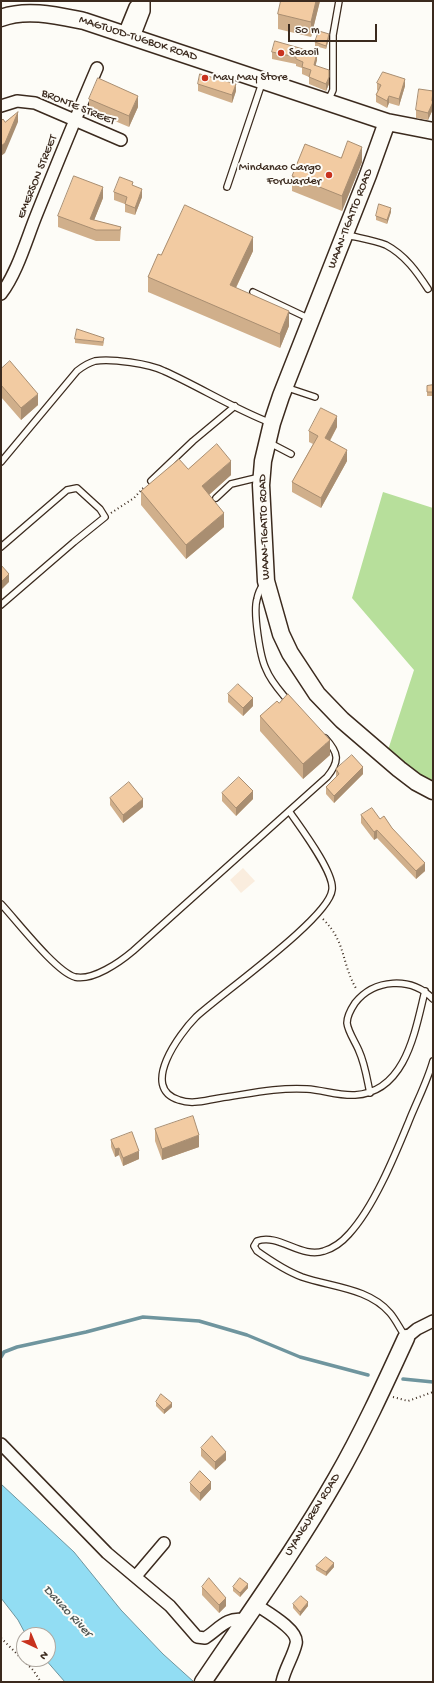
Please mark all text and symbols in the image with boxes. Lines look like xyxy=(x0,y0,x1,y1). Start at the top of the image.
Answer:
street label: MAGTUOD-TUGBOK ROAD xyxy=(77,13,199,65)
scale bar xyxy=(290,16,379,42)
text: 50 m xyxy=(295,24,320,38)
place label: Seaoil xyxy=(289,46,319,60)
marker: Seaoil xyxy=(276,48,286,58)
place label: May May Store xyxy=(213,71,288,85)
marker: May May Store xyxy=(200,73,210,83)
street label: BRONTE STREET xyxy=(39,87,117,129)
street label: EMERSON STREET xyxy=(15,133,61,221)
place label: Mindanao Cargo Forwarder xyxy=(239,161,321,189)
street label: WAAN-TIGATTO ROAD xyxy=(325,167,377,271)
marker: Mindanao Cargo Forwarder xyxy=(324,170,334,180)
street label: WAAN-TIGATTO ROAD xyxy=(256,474,274,580)
street label: UYANGUREN ROAD xyxy=(282,1471,344,1559)
water label: Davao River xyxy=(39,1583,95,1641)
north arrow xyxy=(16,1627,56,1667)
text: N xyxy=(37,1648,50,1662)

